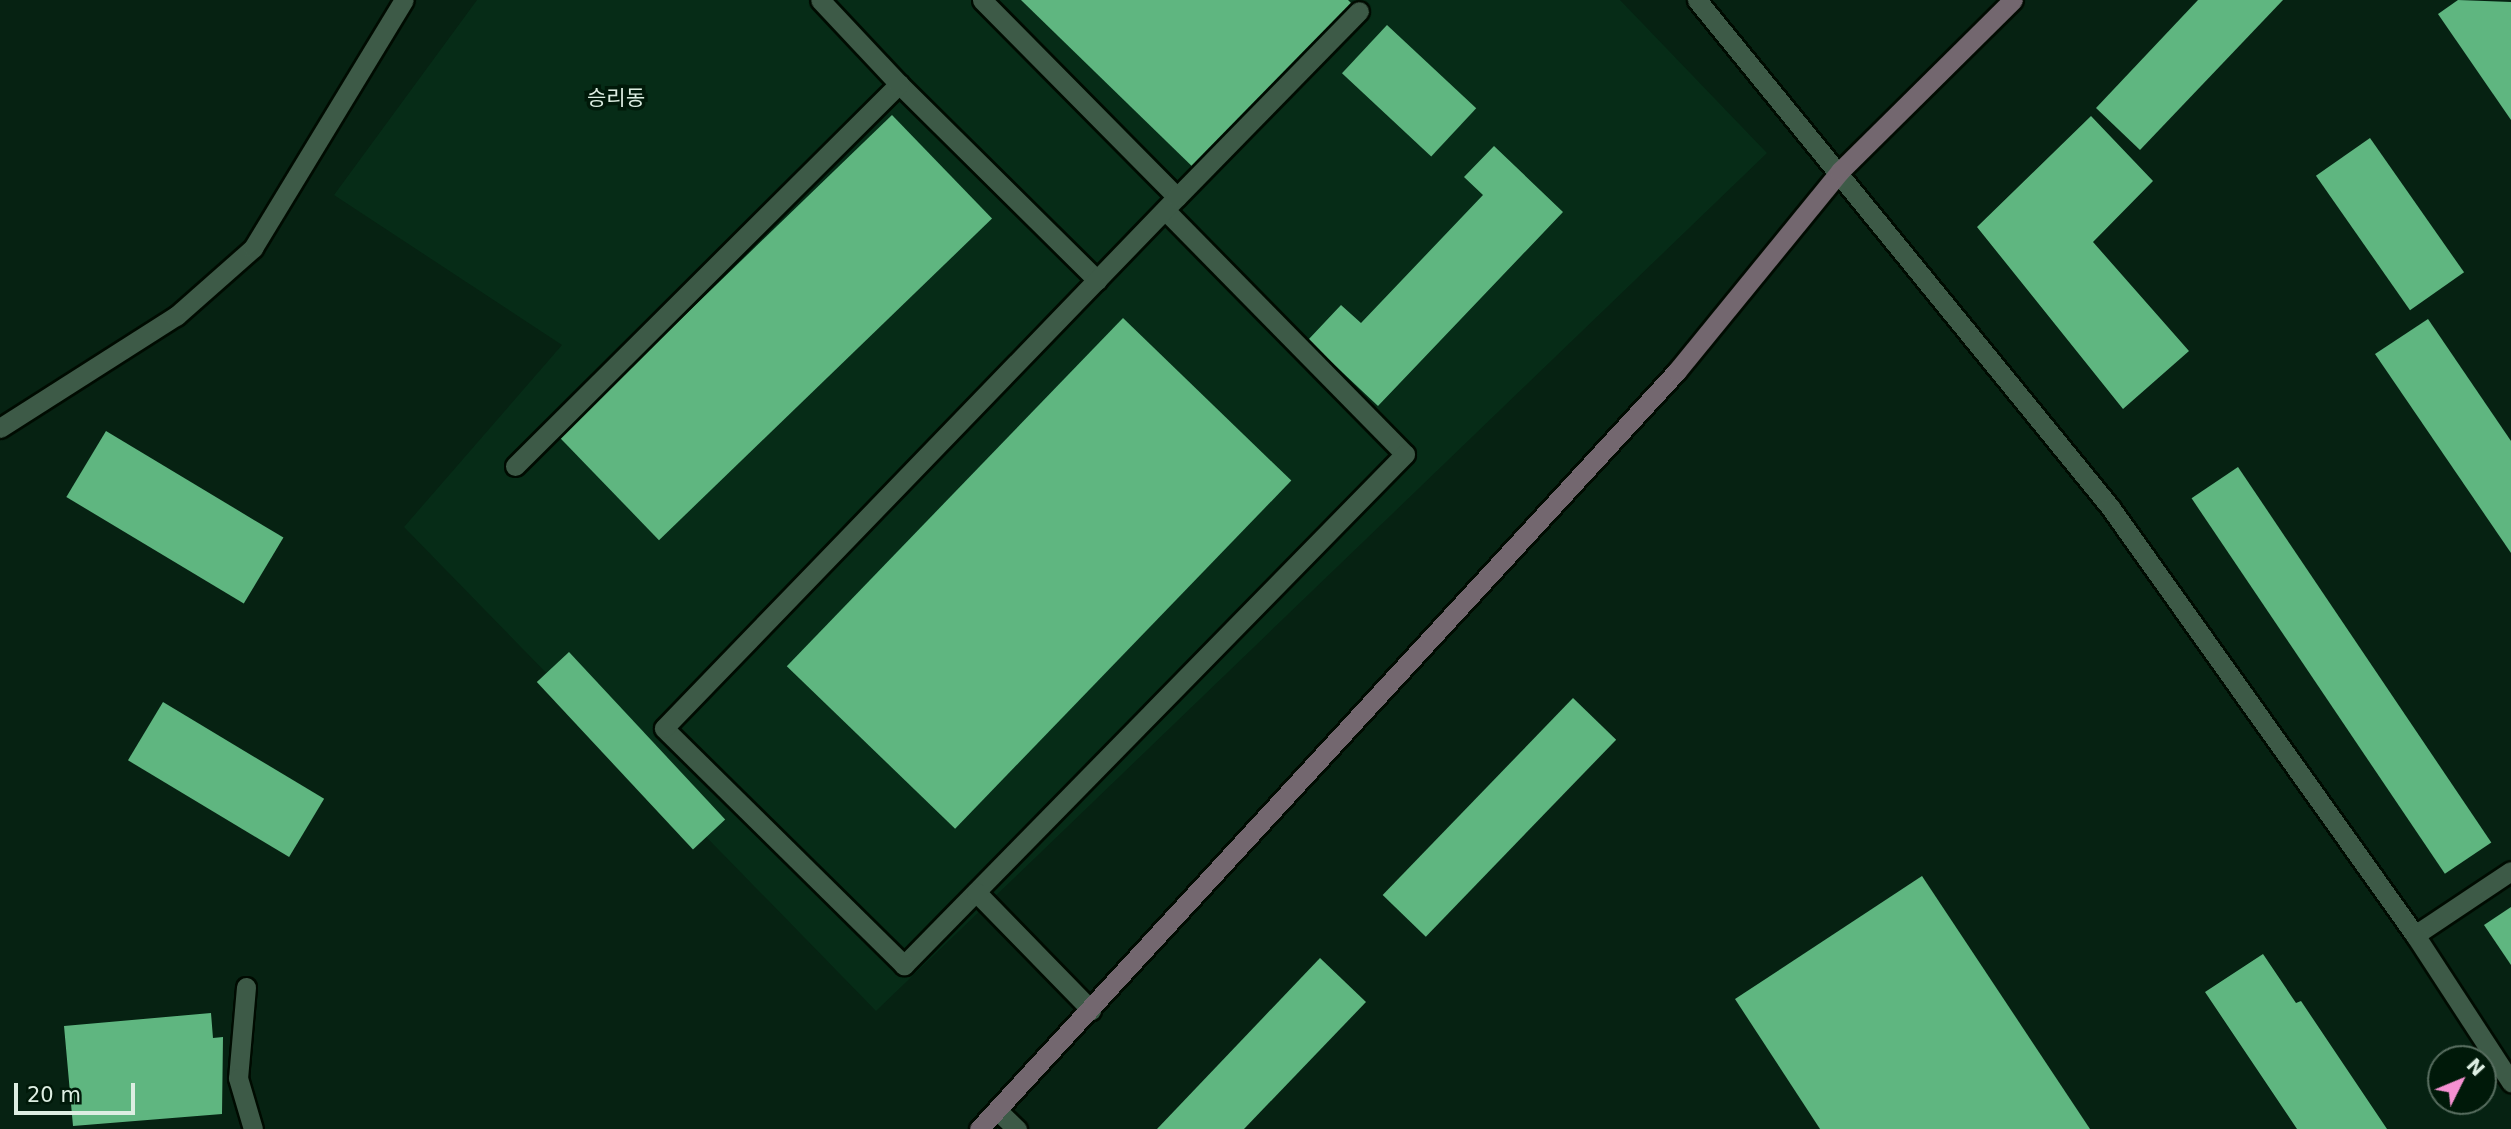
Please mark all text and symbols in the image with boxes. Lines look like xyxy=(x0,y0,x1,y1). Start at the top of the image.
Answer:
district label: 승리동 xyxy=(587,85,645,111)
north arrow xyxy=(2427,1045,2497,1115)
text: N xyxy=(2462,1054,2489,1080)
scale bar xyxy=(18,1070,138,1114)
text: 20 m xyxy=(27,1083,81,1107)

